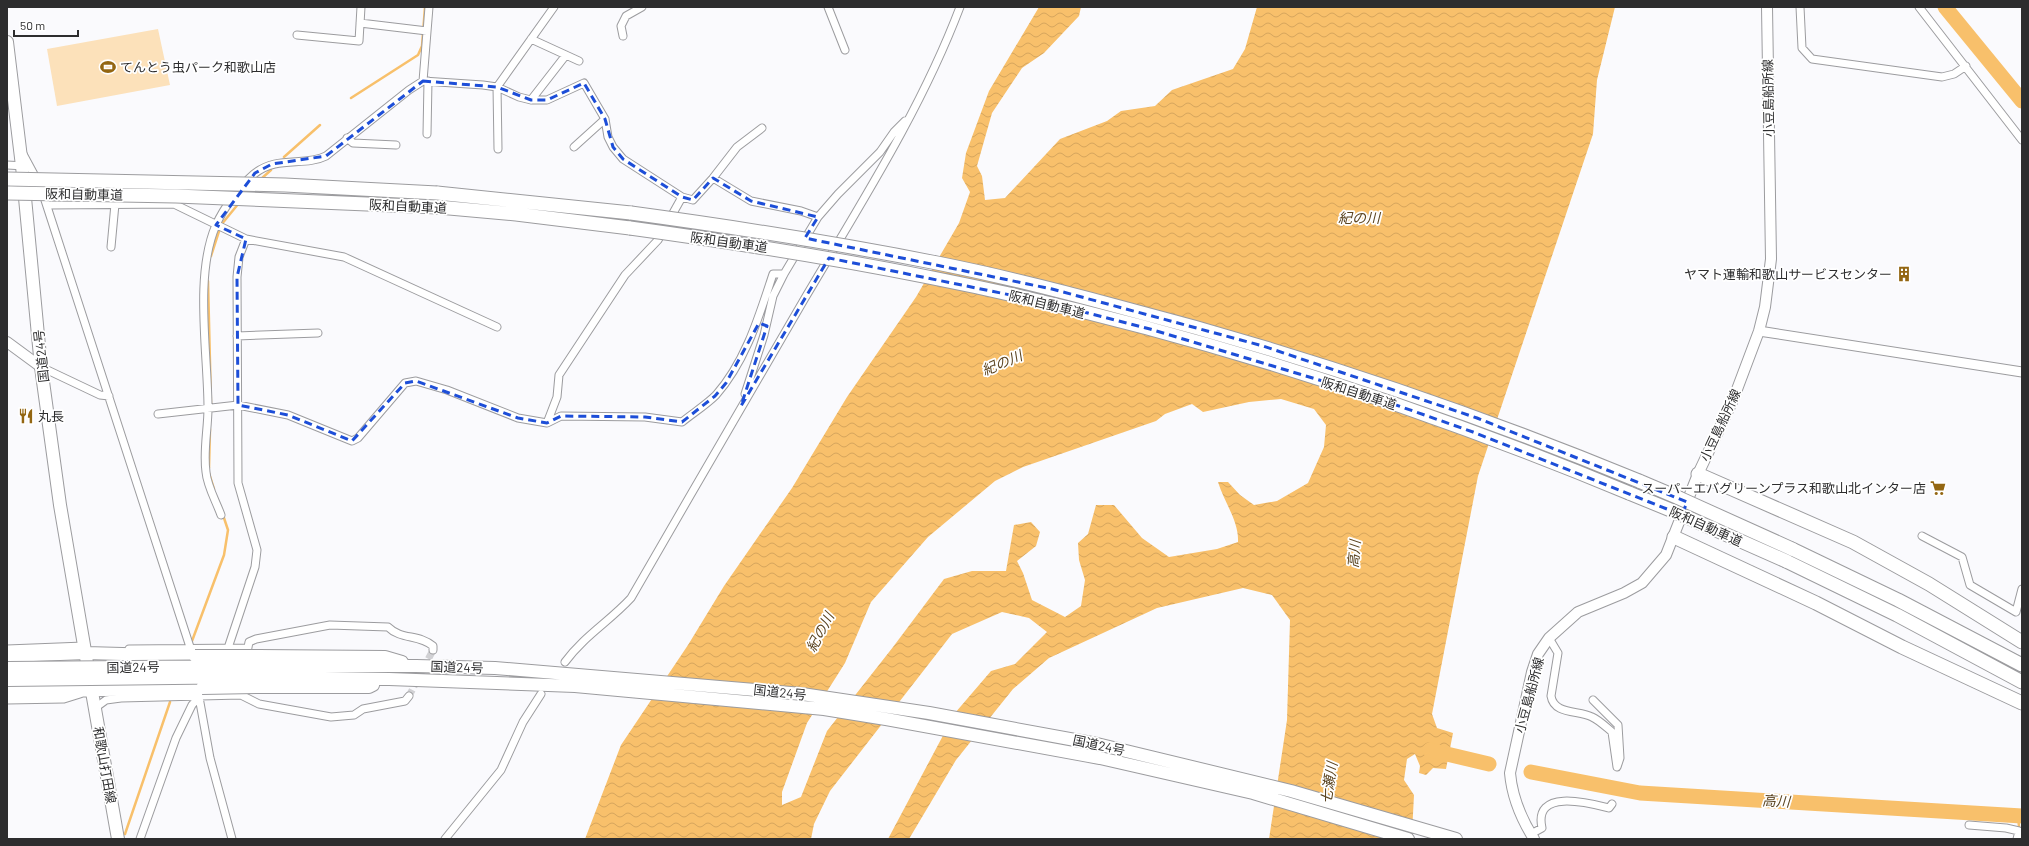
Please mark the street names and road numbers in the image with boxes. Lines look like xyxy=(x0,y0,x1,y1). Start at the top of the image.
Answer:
street label: 小豆島船所線 xyxy=(1759,59,1777,137)
street label: 阪和自動車道 xyxy=(45,185,123,203)
street label: 阪和自動車道 xyxy=(369,196,447,216)
street label: 阪和自動車道 xyxy=(689,229,769,255)
street label: 阪和自動車道 xyxy=(1007,287,1087,321)
street label: 国道24号 xyxy=(30,329,52,383)
street label: 阪和自動車道 xyxy=(1319,373,1399,413)
street label: 小豆島船所線 xyxy=(1696,386,1744,464)
street label: 阪和自動車道 xyxy=(1667,503,1745,549)
street label: 小豆島船所線 xyxy=(1511,655,1547,735)
street label: 国道24号 xyxy=(430,658,484,676)
street label: 国道24号 xyxy=(106,659,160,675)
street label: 国道24号 xyxy=(753,681,807,703)
street label: 和歌山打田線 xyxy=(90,725,120,805)
street label: 国道24号 xyxy=(1071,732,1127,758)

